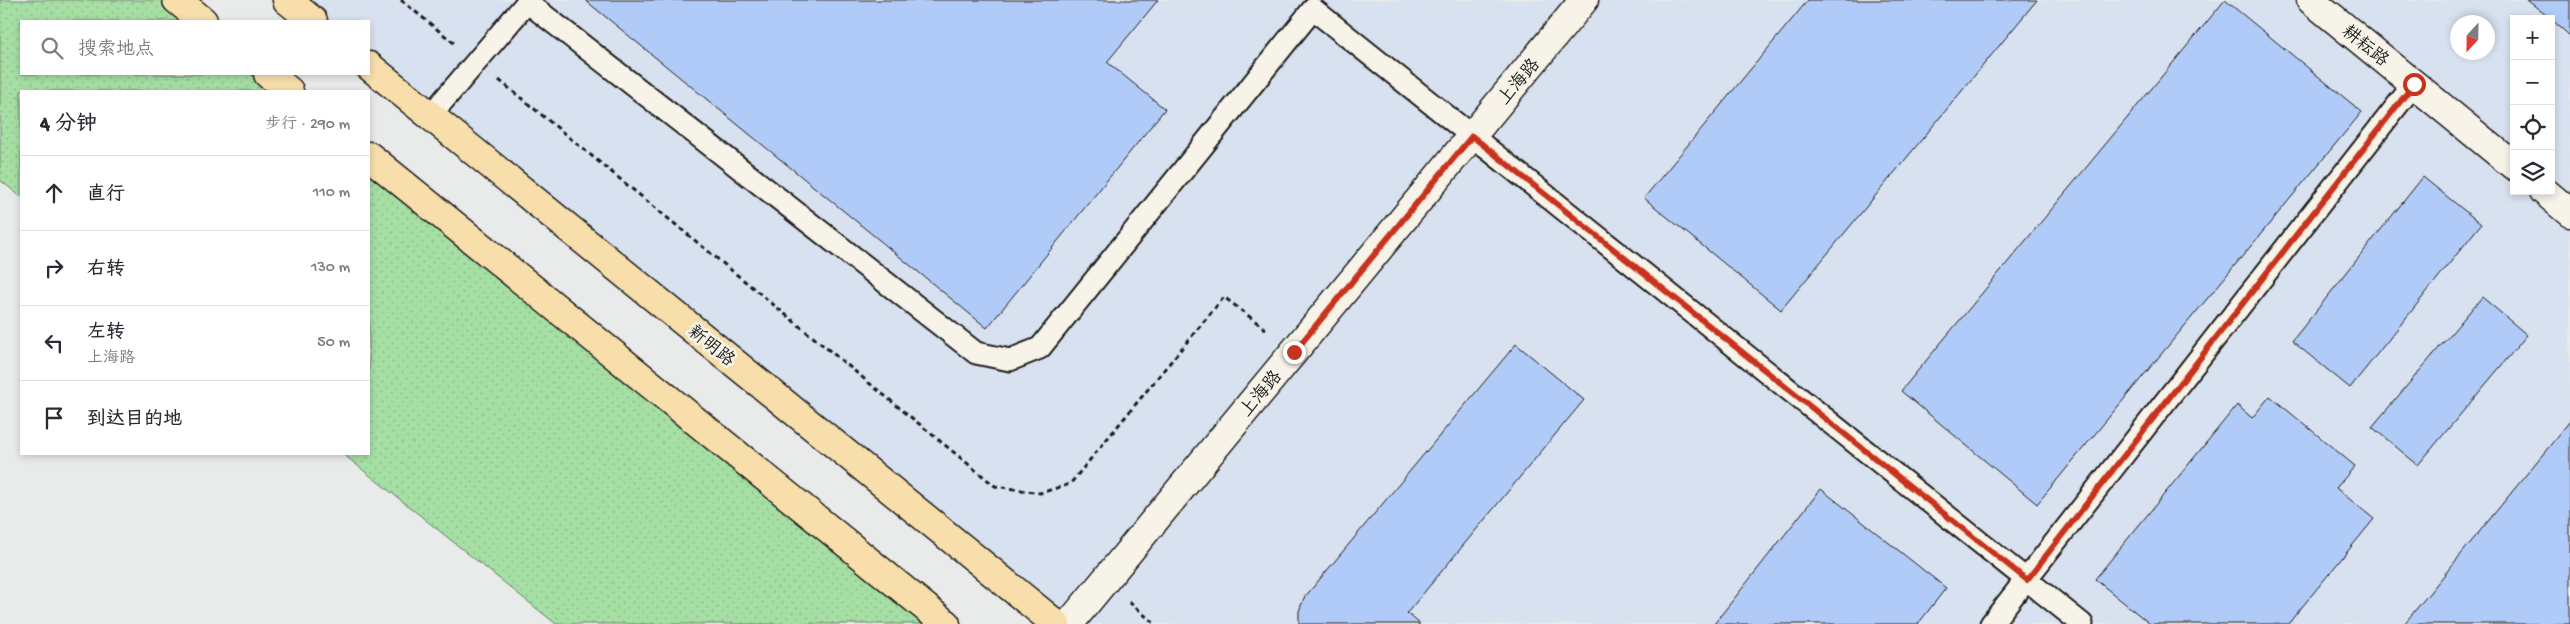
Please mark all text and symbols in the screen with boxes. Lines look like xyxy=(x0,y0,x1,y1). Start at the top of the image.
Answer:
north arrow xyxy=(2450,15,2495,60)
map controls xyxy=(2510,15,2555,195)
button: + xyxy=(2510,15,2555,60)
search box xyxy=(20,20,370,75)
street label: 耕耘路 xyxy=(2337,21,2393,72)
icon: search xyxy=(38,34,66,62)
text: 搜索地点 xyxy=(78,39,154,62)
street label: 上海路 xyxy=(1494,55,1545,110)
button: − xyxy=(2510,60,2555,105)
route start xyxy=(2403,73,2426,96)
button: locate xyxy=(2510,105,2555,150)
text: 4 分钟 xyxy=(40,113,97,138)
text: 步行 · 290 m xyxy=(265,116,350,135)
button: layers xyxy=(2510,150,2555,195)
icon: ahead xyxy=(40,179,68,207)
text: 直行 xyxy=(87,184,125,207)
text: 110 m xyxy=(313,184,350,203)
icon: right xyxy=(40,254,68,282)
text: 右转 xyxy=(87,259,125,282)
text: 130 m xyxy=(311,259,350,278)
street label: 新明路 xyxy=(683,321,739,372)
text: 左转 xyxy=(87,322,125,345)
icon: left xyxy=(40,329,68,357)
text: 50 m xyxy=(317,334,350,353)
route end xyxy=(1283,341,1306,364)
text: 上海路 xyxy=(87,350,135,369)
street label: 上海路 xyxy=(1236,367,1287,422)
icon: arrive xyxy=(40,404,68,432)
text: 到达目的地 xyxy=(87,409,182,432)

